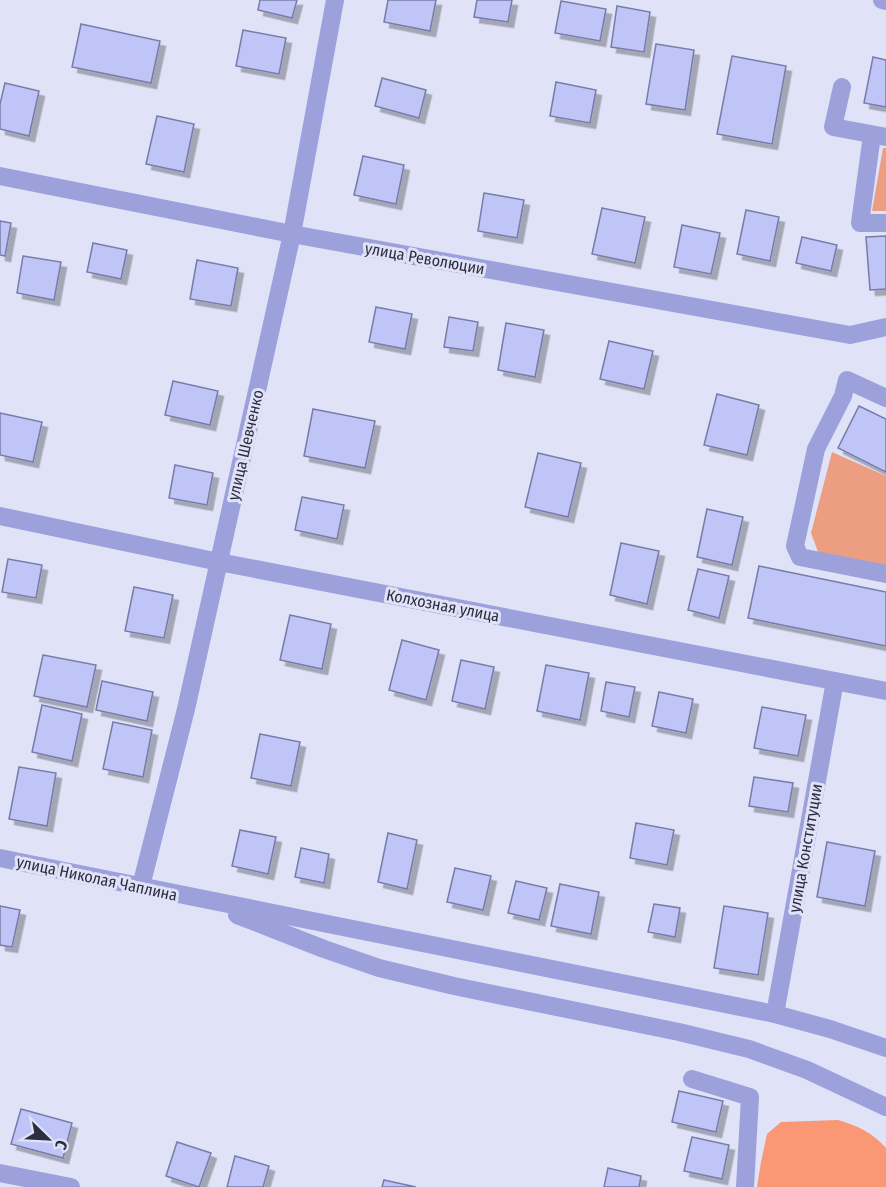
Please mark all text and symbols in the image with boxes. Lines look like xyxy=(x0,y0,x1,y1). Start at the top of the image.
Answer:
street label: улица Революции xyxy=(364,239,486,278)
street label: улица Шевченко xyxy=(224,388,267,502)
street label: Колхозная улица xyxy=(385,585,501,626)
street label: улица Конституции xyxy=(785,782,826,914)
street label: улица Николая Чаплина xyxy=(15,852,179,905)
north arrow xyxy=(18,1109,78,1169)
text: С xyxy=(51,1137,72,1153)

